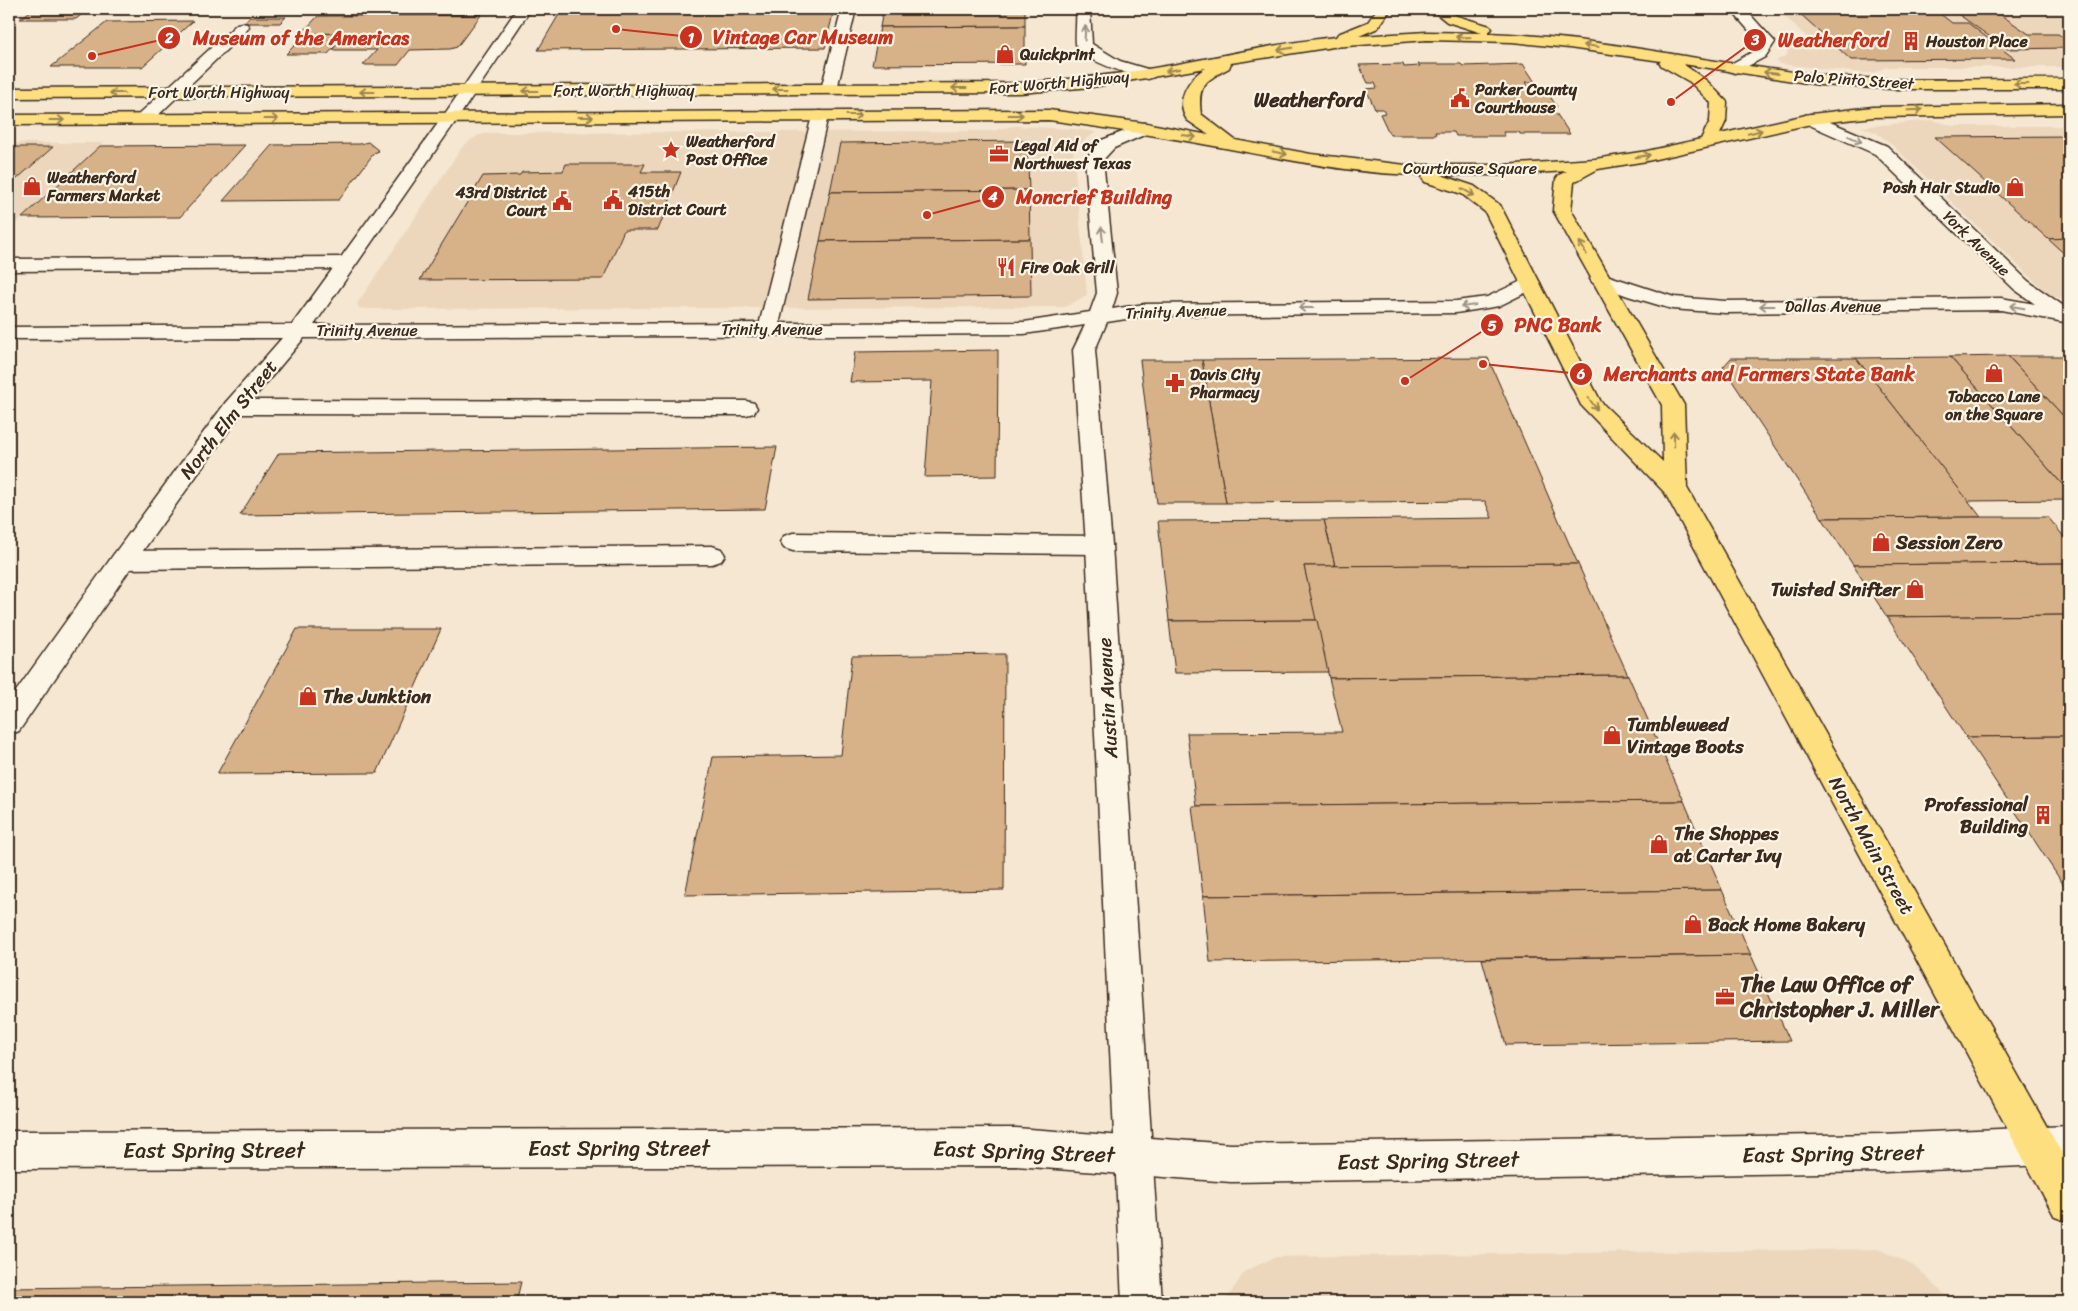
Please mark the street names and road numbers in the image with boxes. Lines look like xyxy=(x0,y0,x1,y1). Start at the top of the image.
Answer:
street label: Palo Pinto Street xyxy=(1793,61,1915,98)
street label: Fort Worth Highway xyxy=(988,62,1131,103)
street label: Fort Worth Highway xyxy=(554,76,695,105)
street label: Fort Worth Highway xyxy=(149,78,290,107)
street label: Courthouse Square xyxy=(1403,154,1537,183)
street label: York Avenue xyxy=(1936,203,2018,284)
street label: Dallas Avenue xyxy=(1785,292,1881,321)
street label: Trinity Avenue xyxy=(1125,295,1227,328)
street label: Trinity Avenue xyxy=(721,315,823,344)
street label: Trinity Avenue xyxy=(316,316,418,345)
street label: North Elm Street xyxy=(171,352,286,486)
street label: Austin Avenue xyxy=(1088,637,1127,760)
street label: North Main Street xyxy=(1820,770,1923,921)
street label: East Spring Street xyxy=(528,1129,711,1168)
street label: East Spring Street xyxy=(932,1129,1117,1174)
street label: East Spring Street xyxy=(123,1131,306,1170)
street label: East Spring Street xyxy=(1742,1132,1925,1175)
street label: East Spring Street xyxy=(1337,1139,1520,1182)

